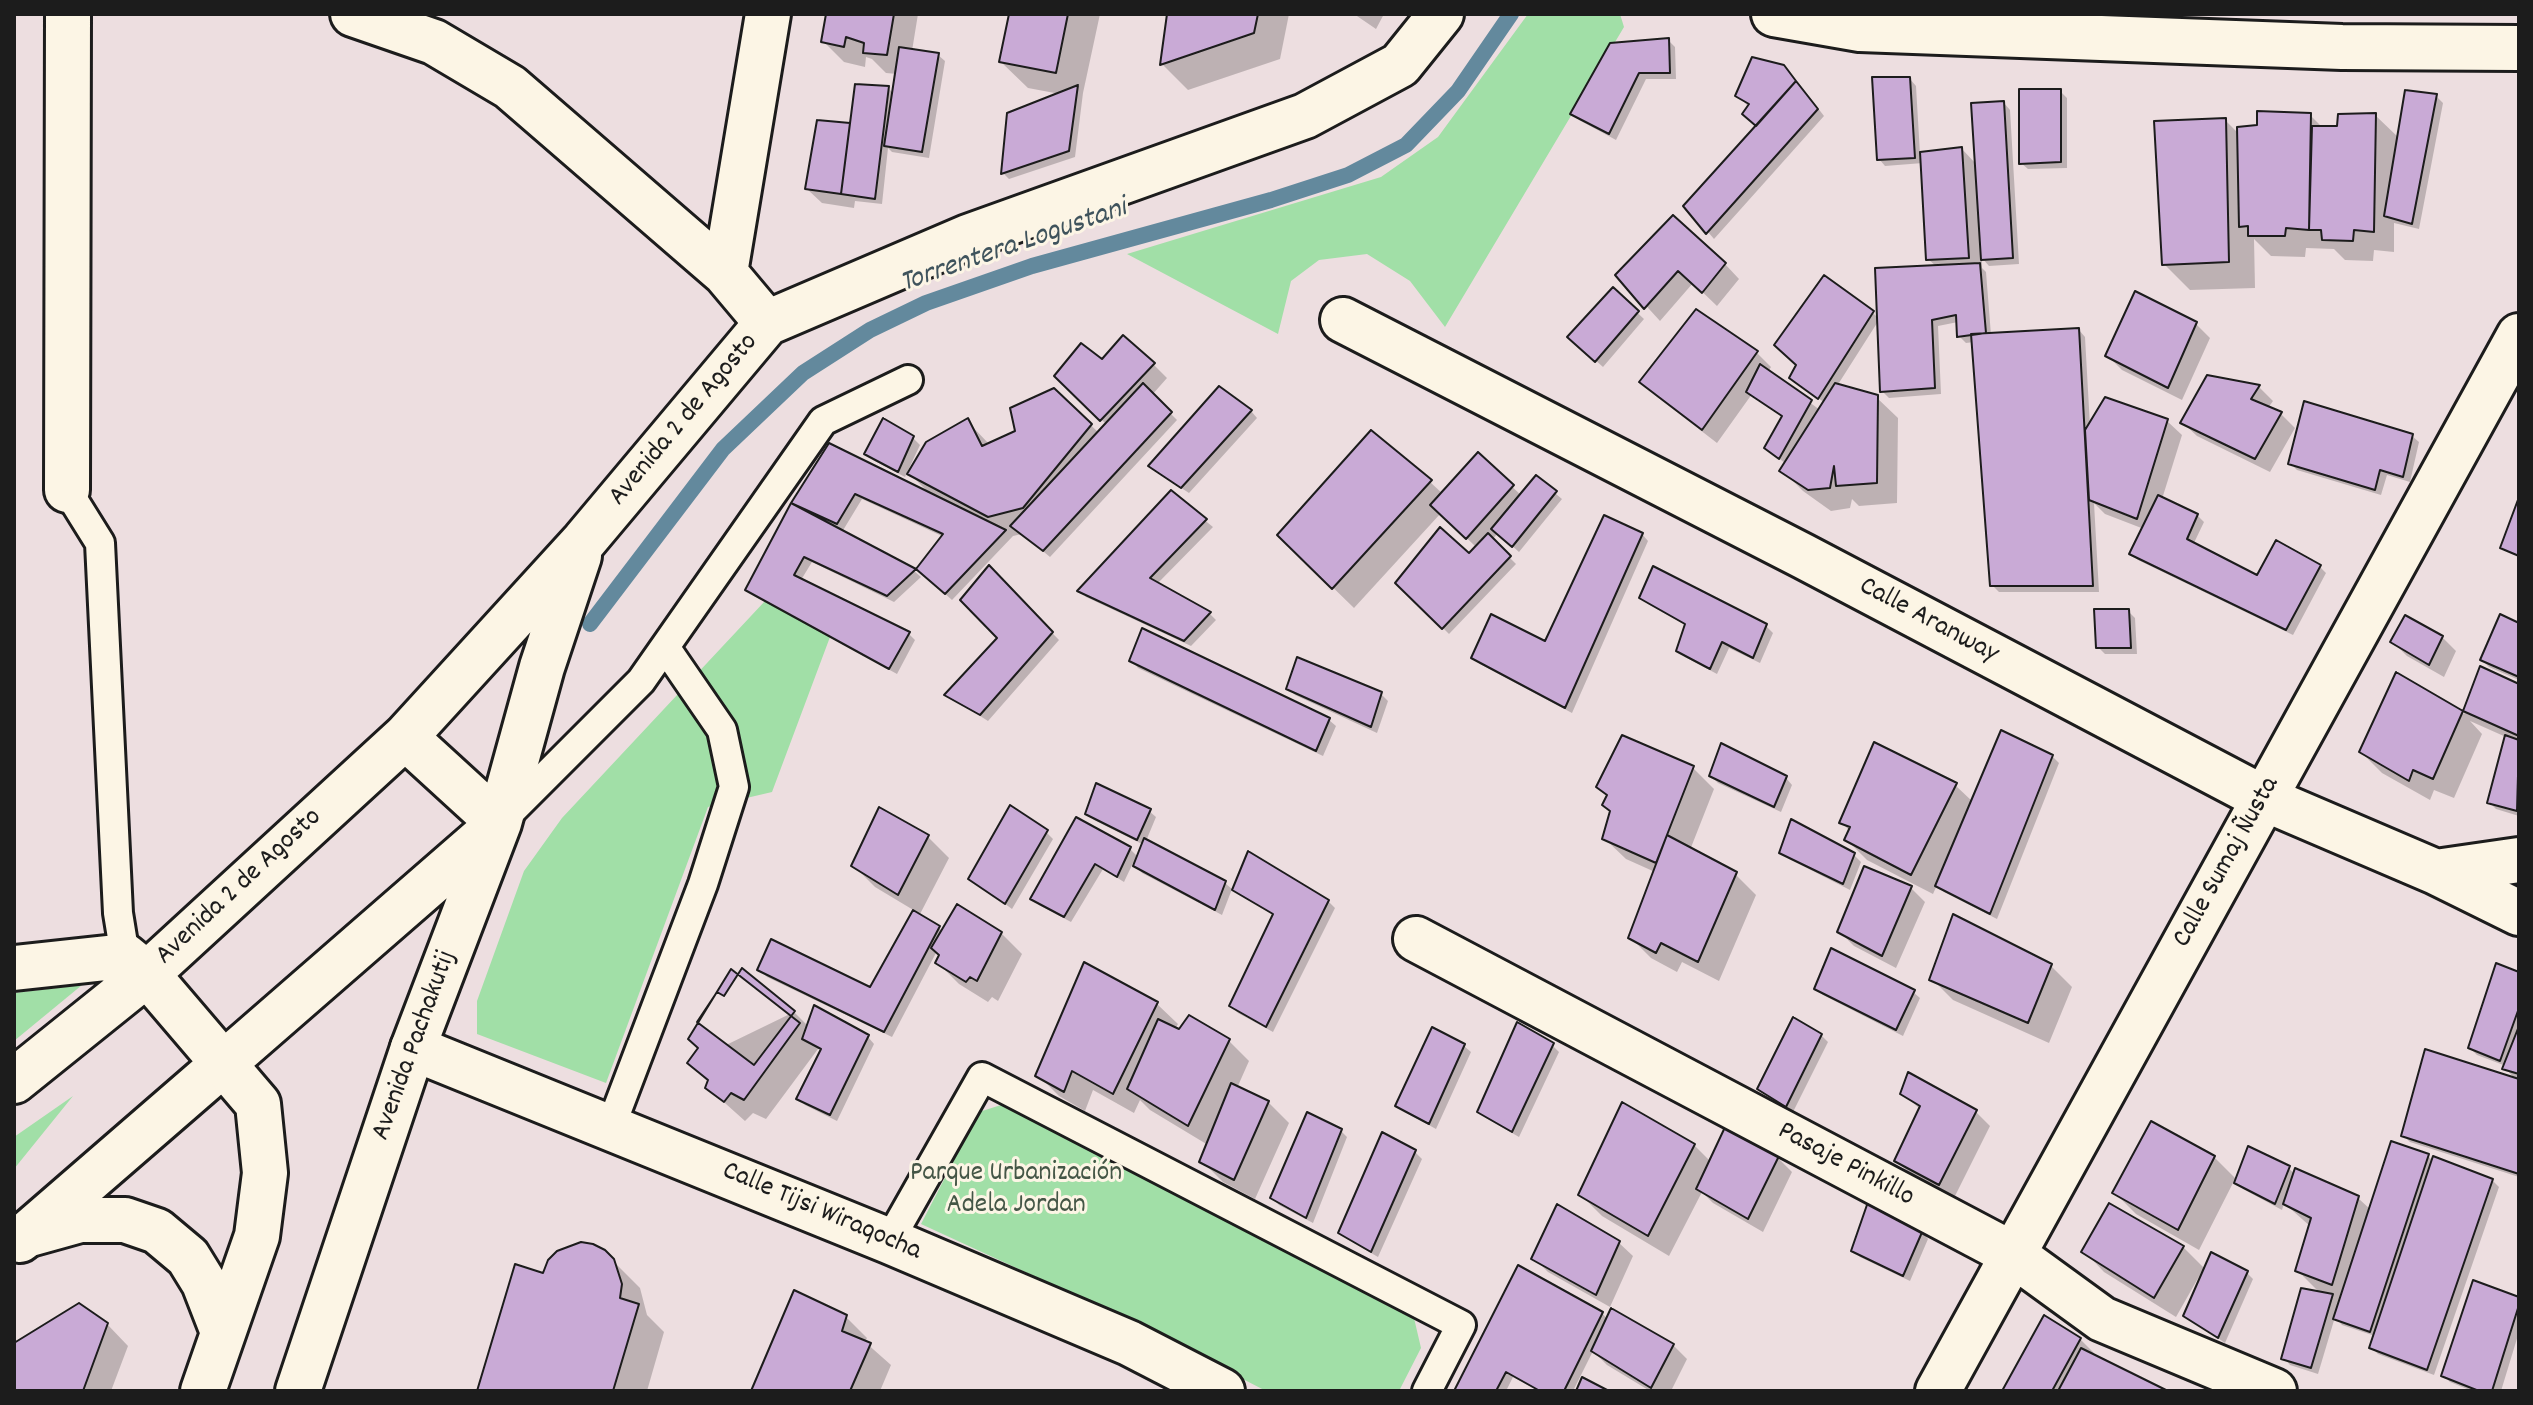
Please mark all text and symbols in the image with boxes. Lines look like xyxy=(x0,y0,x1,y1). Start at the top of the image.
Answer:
water label: Torrentera Logustani xyxy=(896,192,1132,304)
street label: Avenida 2 de Agosto xyxy=(603,328,767,514)
street label: Calle Aranway xyxy=(1852,571,2004,673)
street label: Calle Sumaj Ñusta xyxy=(2167,772,2289,954)
street label: Avenida 2 de Agosto xyxy=(150,802,330,974)
street label: Avenida Pachakutij xyxy=(366,947,466,1145)
street label: Pasaje Pinkillo xyxy=(1771,1116,1919,1216)
street label: Calle Tijsi Wiraqocha xyxy=(716,1156,926,1270)
park label: Parque Urbanización Adela Jordan xyxy=(910,1158,1122,1224)

